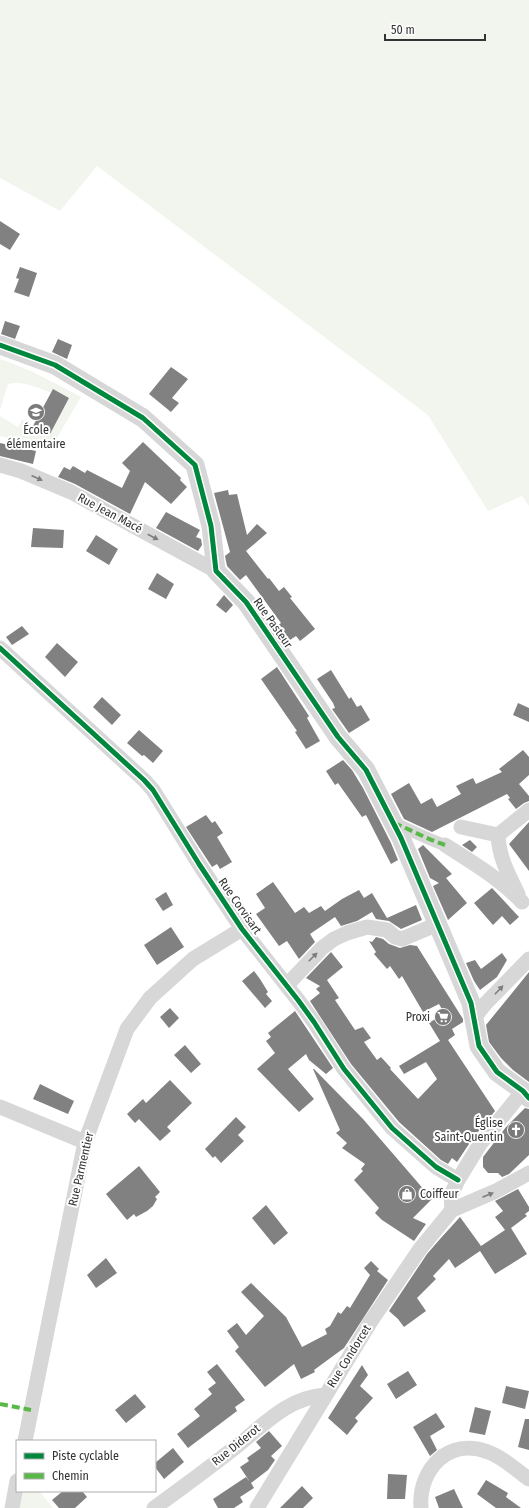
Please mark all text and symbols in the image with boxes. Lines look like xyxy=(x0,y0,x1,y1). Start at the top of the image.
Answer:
scale bar xyxy=(385,16,485,42)
text: 50 m xyxy=(391,23,415,37)
school or university icon: École élémentaire xyxy=(26,402,46,422)
place label: École élémentaire xyxy=(7,422,66,451)
one-way arrow xyxy=(31,475,42,481)
street label: Rue Jean Macé xyxy=(75,490,145,536)
one-way arrow xyxy=(147,533,158,540)
street label: Rue Pasteur xyxy=(251,595,296,652)
street label: Rue Corvisart xyxy=(216,875,265,937)
one-way arrow xyxy=(308,952,318,962)
one-way arrow xyxy=(495,985,504,995)
supermarket icon: Proxi xyxy=(433,1007,453,1027)
place label: Proxi xyxy=(406,1010,430,1024)
place label: Église Saint-Quentin xyxy=(435,1115,503,1144)
church icon: Église Saint-Quentin xyxy=(506,1120,526,1140)
street label: Rue Parmentier xyxy=(66,1130,97,1208)
shop icon: Coiffeur xyxy=(397,1184,417,1204)
place label: Coiffeur xyxy=(420,1187,460,1201)
one-way arrow xyxy=(482,1191,494,1197)
street label: Rue Condorcet xyxy=(324,1322,374,1390)
street label: Rue Diderot xyxy=(209,1421,263,1469)
legend xyxy=(16,1440,156,1492)
text: Piste cyclable xyxy=(52,1449,119,1463)
text: Chemin xyxy=(52,1469,89,1483)

